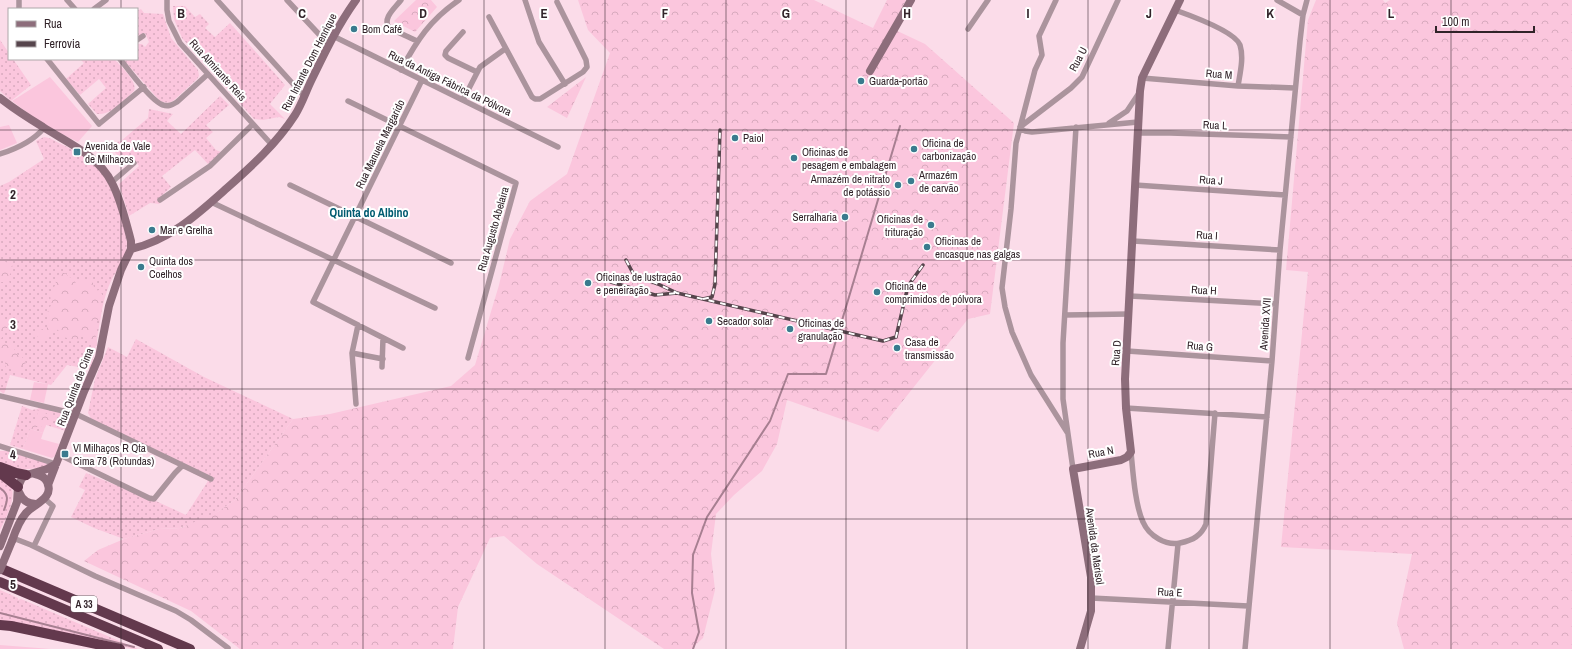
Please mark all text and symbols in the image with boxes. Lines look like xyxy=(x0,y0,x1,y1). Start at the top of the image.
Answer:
text: B xyxy=(177,5,185,22)
text: C xyxy=(298,5,306,22)
text: D xyxy=(419,5,427,22)
text: E xyxy=(540,5,548,22)
text: F xyxy=(662,5,669,22)
text: G xyxy=(782,5,790,22)
text: H xyxy=(903,5,911,22)
text: I xyxy=(1027,5,1030,22)
text: J xyxy=(1146,5,1152,22)
text: K xyxy=(1266,5,1274,22)
text: L xyxy=(1388,5,1395,22)
legend xyxy=(8,8,138,60)
scale bar xyxy=(1436,8,1534,34)
street label: Rua Infante Dom Henrique xyxy=(278,11,340,113)
text: 100 m xyxy=(1442,14,1469,30)
text: Rua xyxy=(44,16,63,32)
place label: Bom Café xyxy=(362,22,402,36)
marker: Bom Café xyxy=(349,24,359,34)
text: Ferrovia xyxy=(44,36,81,52)
street label: Rua Almirante Reis xyxy=(187,36,250,104)
street label: Rua U xyxy=(1066,44,1090,74)
street label: Rua da Antiga Fábrica da Pólvora xyxy=(386,47,514,119)
street label: Rua M xyxy=(1205,66,1233,82)
place label: Guarda-portão xyxy=(869,74,928,88)
marker: Guarda-portão xyxy=(856,76,866,86)
street label: Rua Manuela Margarido xyxy=(352,97,408,191)
street label: Rua L xyxy=(1203,118,1227,132)
place label: Paiol xyxy=(743,131,764,145)
marker: Paiol xyxy=(730,133,740,143)
place label: Oficina de carbonização xyxy=(922,136,976,163)
place label: Avenida de Vale de Milhaços xyxy=(84,139,150,166)
marker: Oficina de carbonização xyxy=(909,144,919,154)
place label: Oficinas de pesagem e embalagem xyxy=(802,145,896,172)
marker: Avenida de Vale de Milhaços xyxy=(72,147,82,157)
marker: Oficinas de pesagem e embalagem xyxy=(789,153,799,163)
place label: Armazém de carvão xyxy=(918,168,959,195)
place label: Armazém de nitrato de potássio xyxy=(810,172,890,199)
street label: Rua J xyxy=(1199,172,1223,188)
marker: Armazém de carvão xyxy=(906,176,916,186)
marker: Armazém de nitrato de potássio xyxy=(893,180,903,190)
street label: Rua Augusto Abelaira xyxy=(474,185,512,273)
text: 2 xyxy=(10,186,16,203)
district label: Quinta do Albino xyxy=(330,205,408,221)
place label: Serralharia xyxy=(792,210,837,224)
marker: Serralharia xyxy=(840,212,850,222)
place label: Oficinas de trituração xyxy=(877,212,923,239)
marker: Oficinas de trituração xyxy=(926,220,936,230)
place label: Mar e Grelha xyxy=(160,223,213,237)
marker: Mar e Grelha xyxy=(147,225,157,235)
street label: Rua I xyxy=(1196,227,1218,243)
place label: Oficinas de encasque nas galgas xyxy=(935,234,1021,261)
marker: Oficinas de encasque nas galgas xyxy=(922,242,932,252)
place label: Quinta dos Coelhos xyxy=(149,254,194,281)
marker: Quinta dos Coelhos xyxy=(136,262,146,272)
place label: Oficinas de lustração e peneiração xyxy=(596,270,681,297)
marker: Oficinas de lustração e peneiração xyxy=(583,278,593,288)
place label: Oficina de comprimidos de pólvora xyxy=(885,279,982,306)
street label: Rua H xyxy=(1191,282,1217,298)
marker: Oficina de comprimidos de pólvora xyxy=(872,287,882,297)
street label: Avenida XVII xyxy=(1256,297,1274,352)
place label: Secador solar xyxy=(717,314,773,328)
text: 3 xyxy=(10,316,16,333)
marker: Secador solar xyxy=(704,316,714,326)
place label: Oficinas de granulação xyxy=(798,316,844,343)
marker: Oficinas de granulação xyxy=(785,324,795,334)
place label: Casa de transmissão xyxy=(905,335,954,362)
street label: Rua G xyxy=(1187,338,1213,354)
street label: Rua D xyxy=(1108,340,1124,366)
marker: Casa de transmissão xyxy=(892,343,902,353)
street label: Rua Quinta de Cima xyxy=(54,346,96,428)
place label: Vl Milhaços R Qta Cima 78 (Rotundas) xyxy=(73,441,154,468)
street label: Rua N xyxy=(1087,443,1115,461)
text: 4 xyxy=(10,446,16,463)
marker: Vl Milhaços R Qta Cima 78 (Rotundas) xyxy=(60,449,70,459)
street label: Avenida da Marisol xyxy=(1083,506,1107,585)
text: 5 xyxy=(10,576,16,593)
street label: Rua E xyxy=(1157,584,1183,600)
road number: A 33 xyxy=(71,596,97,612)

